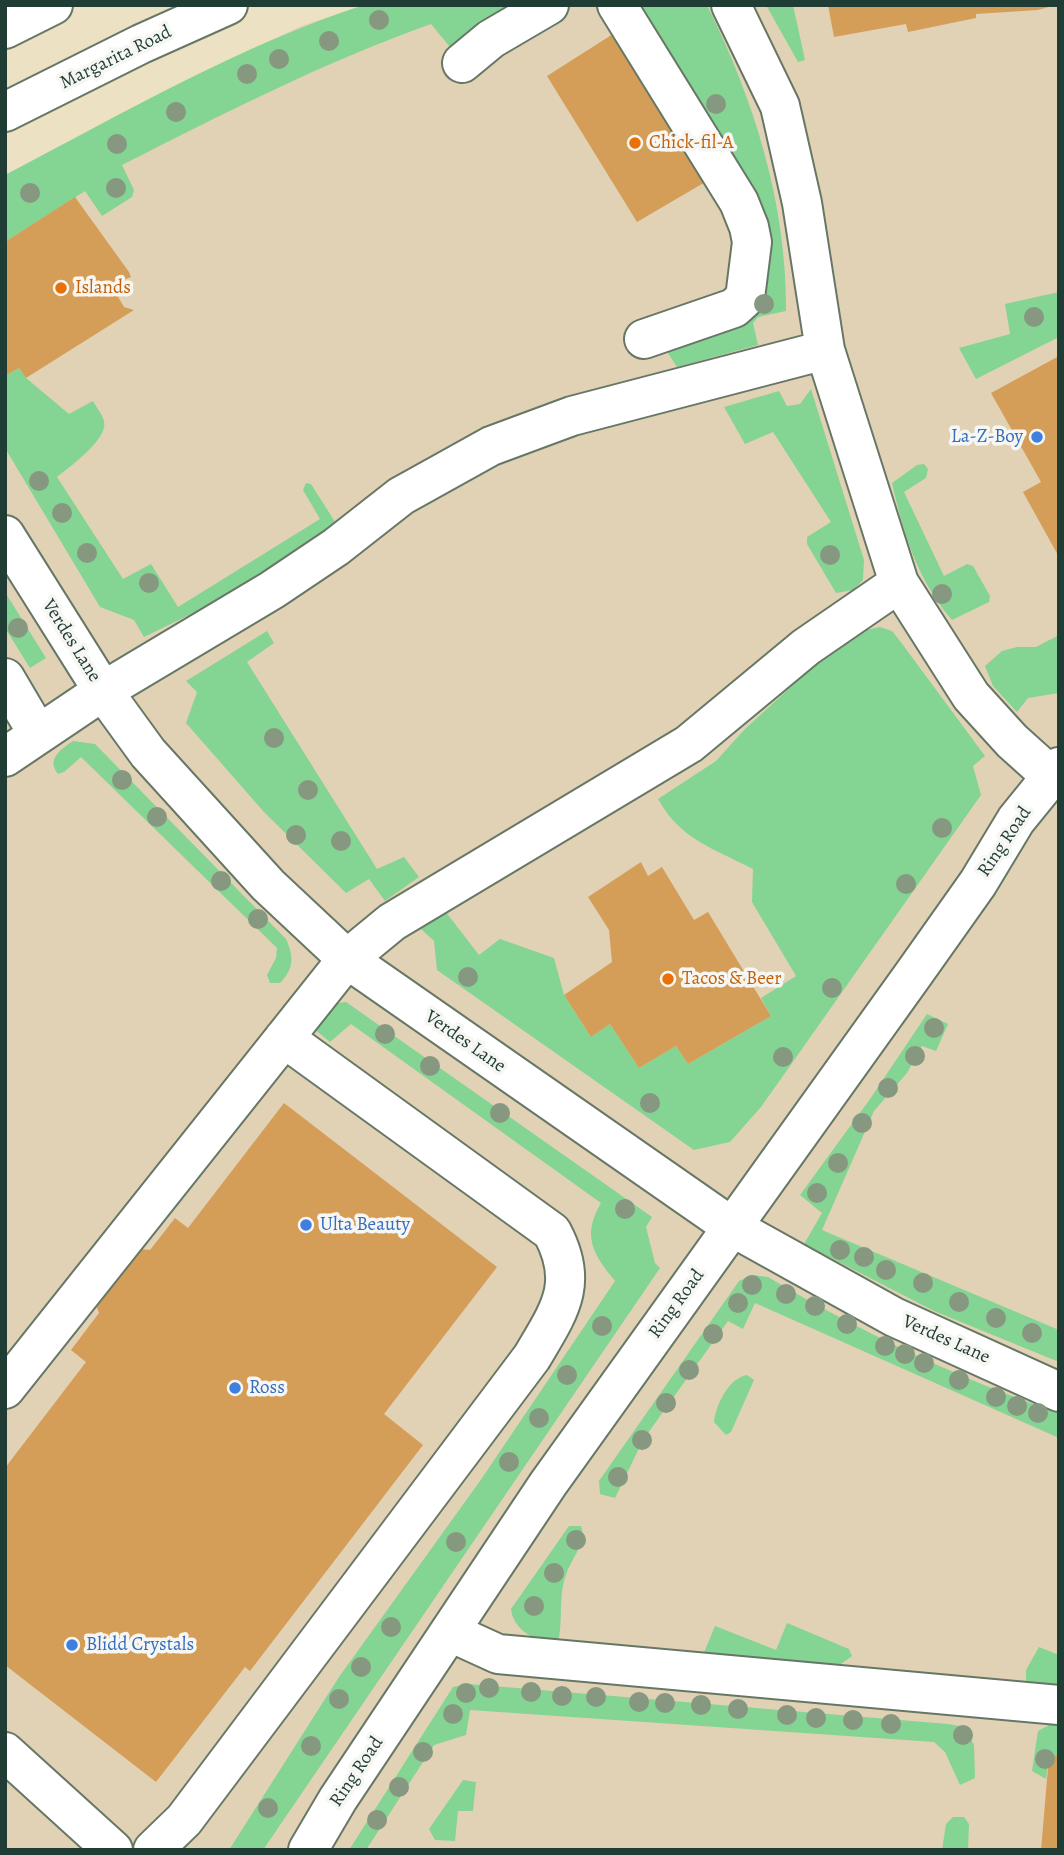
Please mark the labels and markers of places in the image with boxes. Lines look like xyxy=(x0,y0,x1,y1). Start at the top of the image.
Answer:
place label: Chick-fil-A xyxy=(649,132,734,154)
marker: Chick-fil-A xyxy=(627,135,643,151)
place label: Islands xyxy=(75,277,131,299)
marker: Islands xyxy=(53,280,69,296)
place label: La-Z-Boy xyxy=(951,426,1023,448)
marker: La-Z-Boy xyxy=(1029,429,1045,445)
place label: Tacos & Beer xyxy=(682,968,781,990)
marker: Tacos & Beer xyxy=(660,971,676,987)
place label: Ulta Beauty xyxy=(320,1214,410,1236)
marker: Ulta Beauty xyxy=(298,1217,314,1233)
place label: Ross xyxy=(249,1377,285,1399)
marker: Ross xyxy=(227,1380,243,1396)
place label: Blidd Crystals xyxy=(86,1634,194,1656)
marker: Blidd Crystals xyxy=(64,1637,80,1653)

